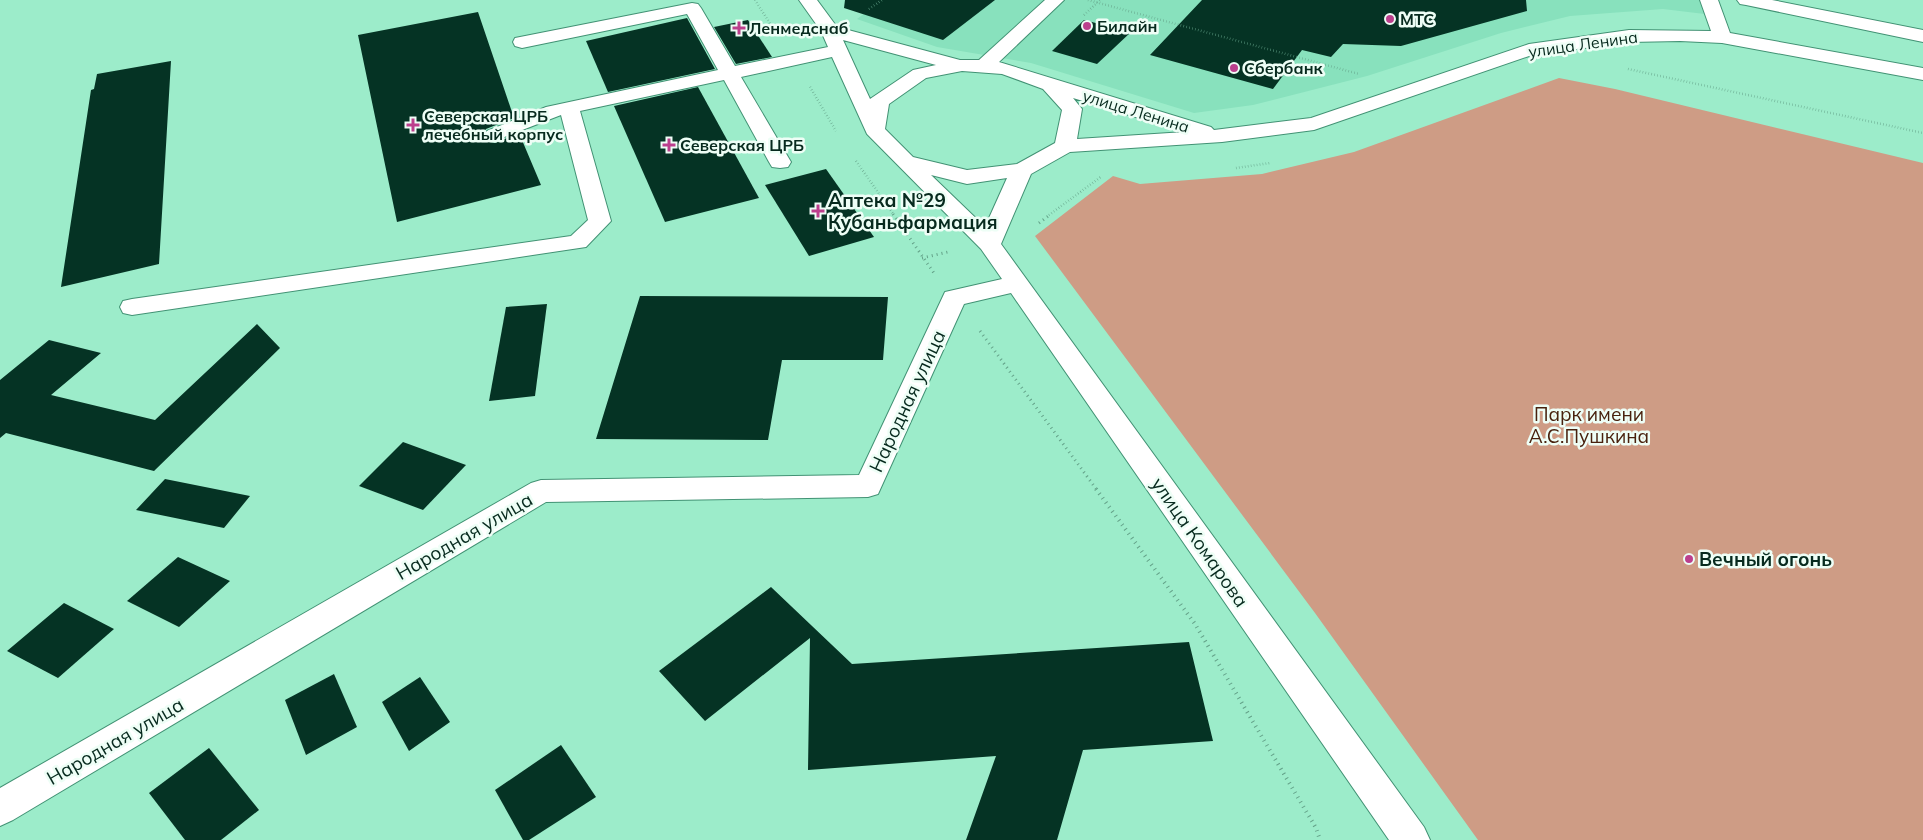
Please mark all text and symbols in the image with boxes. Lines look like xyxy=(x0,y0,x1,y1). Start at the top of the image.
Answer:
place label: МТС xyxy=(1400,9,1434,29)
marker: МТС xyxy=(1384,13,1396,25)
place label: Билайн xyxy=(1097,16,1157,36)
place label: Ленмедснаб xyxy=(749,18,849,38)
marker: Билайн xyxy=(1081,20,1093,32)
marker: Ленмедснаб xyxy=(733,22,745,34)
street label: улица Ленина xyxy=(1527,26,1639,62)
place label: Сбербанк xyxy=(1244,58,1324,78)
marker: Сбербанк xyxy=(1228,62,1240,74)
street label: улица Ленина xyxy=(1080,85,1192,137)
place label: Северская ЦРБ лечебный корпус xyxy=(424,106,563,144)
marker: Северская ЦРБ лечебный корпус xyxy=(406,118,420,132)
place label: Северская ЦРБ xyxy=(680,135,804,155)
marker: Северская ЦРБ xyxy=(662,138,676,152)
place label: Аптека №29 Кубаньфармация xyxy=(828,188,998,234)
marker: Аптека №29 Кубаньфармация xyxy=(812,205,824,217)
street label: Народная улица xyxy=(864,326,950,476)
park label: Парк имени А.С.Пушкина xyxy=(1529,402,1649,448)
street label: улица Комарова xyxy=(1146,472,1254,612)
street label: Народная улица xyxy=(391,487,537,585)
place label: Вечный огонь xyxy=(1699,547,1832,571)
marker: Вечный огонь xyxy=(1683,553,1695,565)
street label: Народная улица xyxy=(42,692,188,790)

